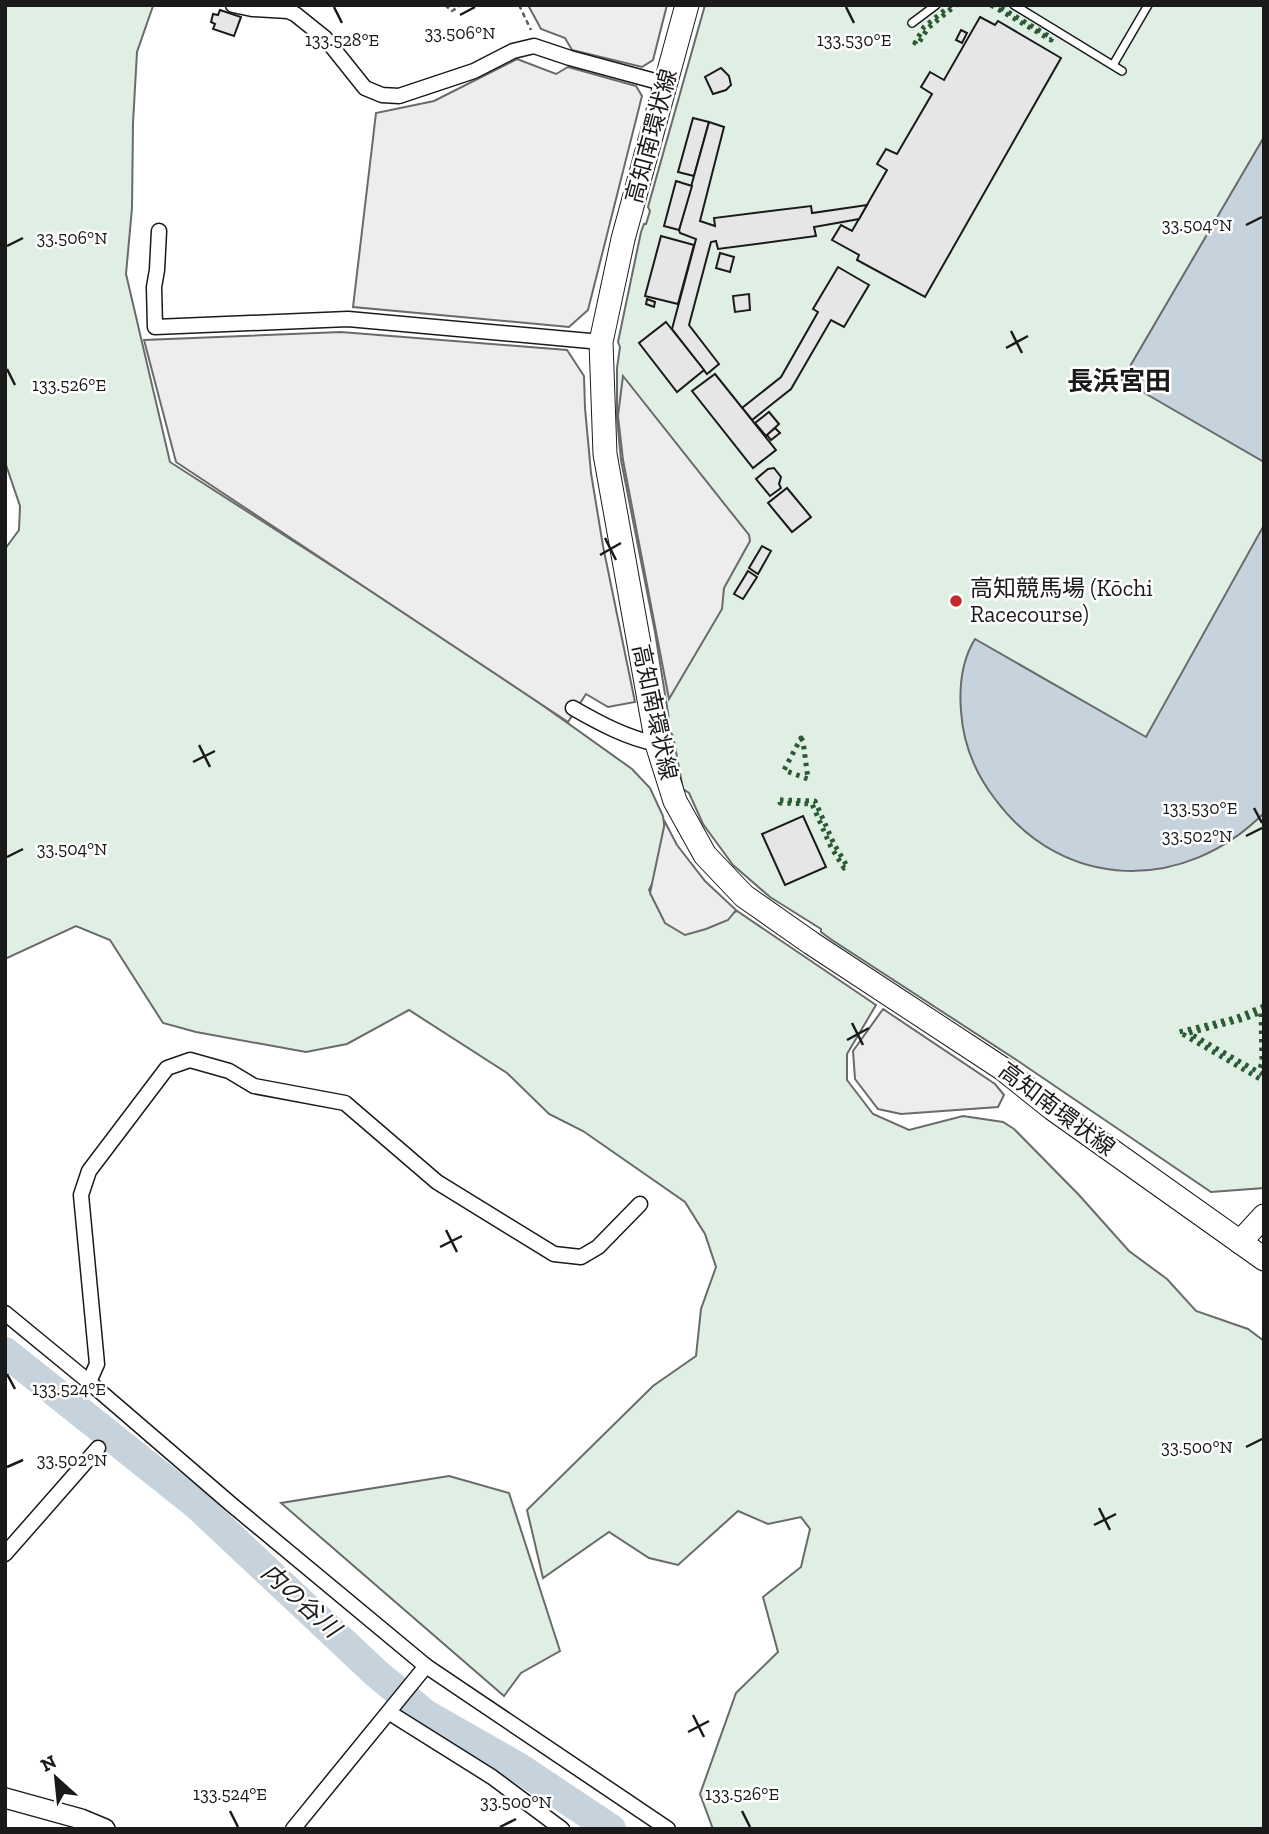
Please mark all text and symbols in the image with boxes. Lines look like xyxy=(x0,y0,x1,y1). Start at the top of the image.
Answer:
text: 33.506°N xyxy=(425,22,495,44)
text: 133.528°E xyxy=(305,29,379,51)
text: 133.530°E xyxy=(817,29,891,51)
street label: 高知南環状線 xyxy=(620,66,682,206)
text: 33.504°N xyxy=(1162,214,1232,236)
text: 33.506°N xyxy=(37,227,107,249)
district label: 長浜宮田 xyxy=(1067,365,1171,397)
text: 133.526°E xyxy=(32,374,106,396)
place label: 高知競馬場 (Kōchi Racecourse) xyxy=(970,574,1153,628)
marker: 高知競馬場 (Kōchi Racecourse) xyxy=(948,593,964,609)
street label: 高知南環状線 xyxy=(627,642,683,782)
text: 133.530°E xyxy=(1163,797,1237,819)
text: 33.502°N xyxy=(1162,825,1232,847)
text: 33.504°N xyxy=(37,838,107,860)
street label: 高知南環状線 xyxy=(993,1056,1121,1162)
text: 133.524°E xyxy=(32,1378,106,1400)
text: 33.500°N xyxy=(1161,1436,1233,1458)
text: 33.502°N xyxy=(37,1449,107,1471)
water label: 内の谷川 xyxy=(256,1557,349,1645)
north arrow xyxy=(21,1743,91,1813)
text: N xyxy=(37,1750,60,1777)
text: 133.524°E xyxy=(193,1783,267,1805)
text: 133.526°E xyxy=(705,1783,779,1805)
text: 33.500°N xyxy=(480,1791,552,1813)

